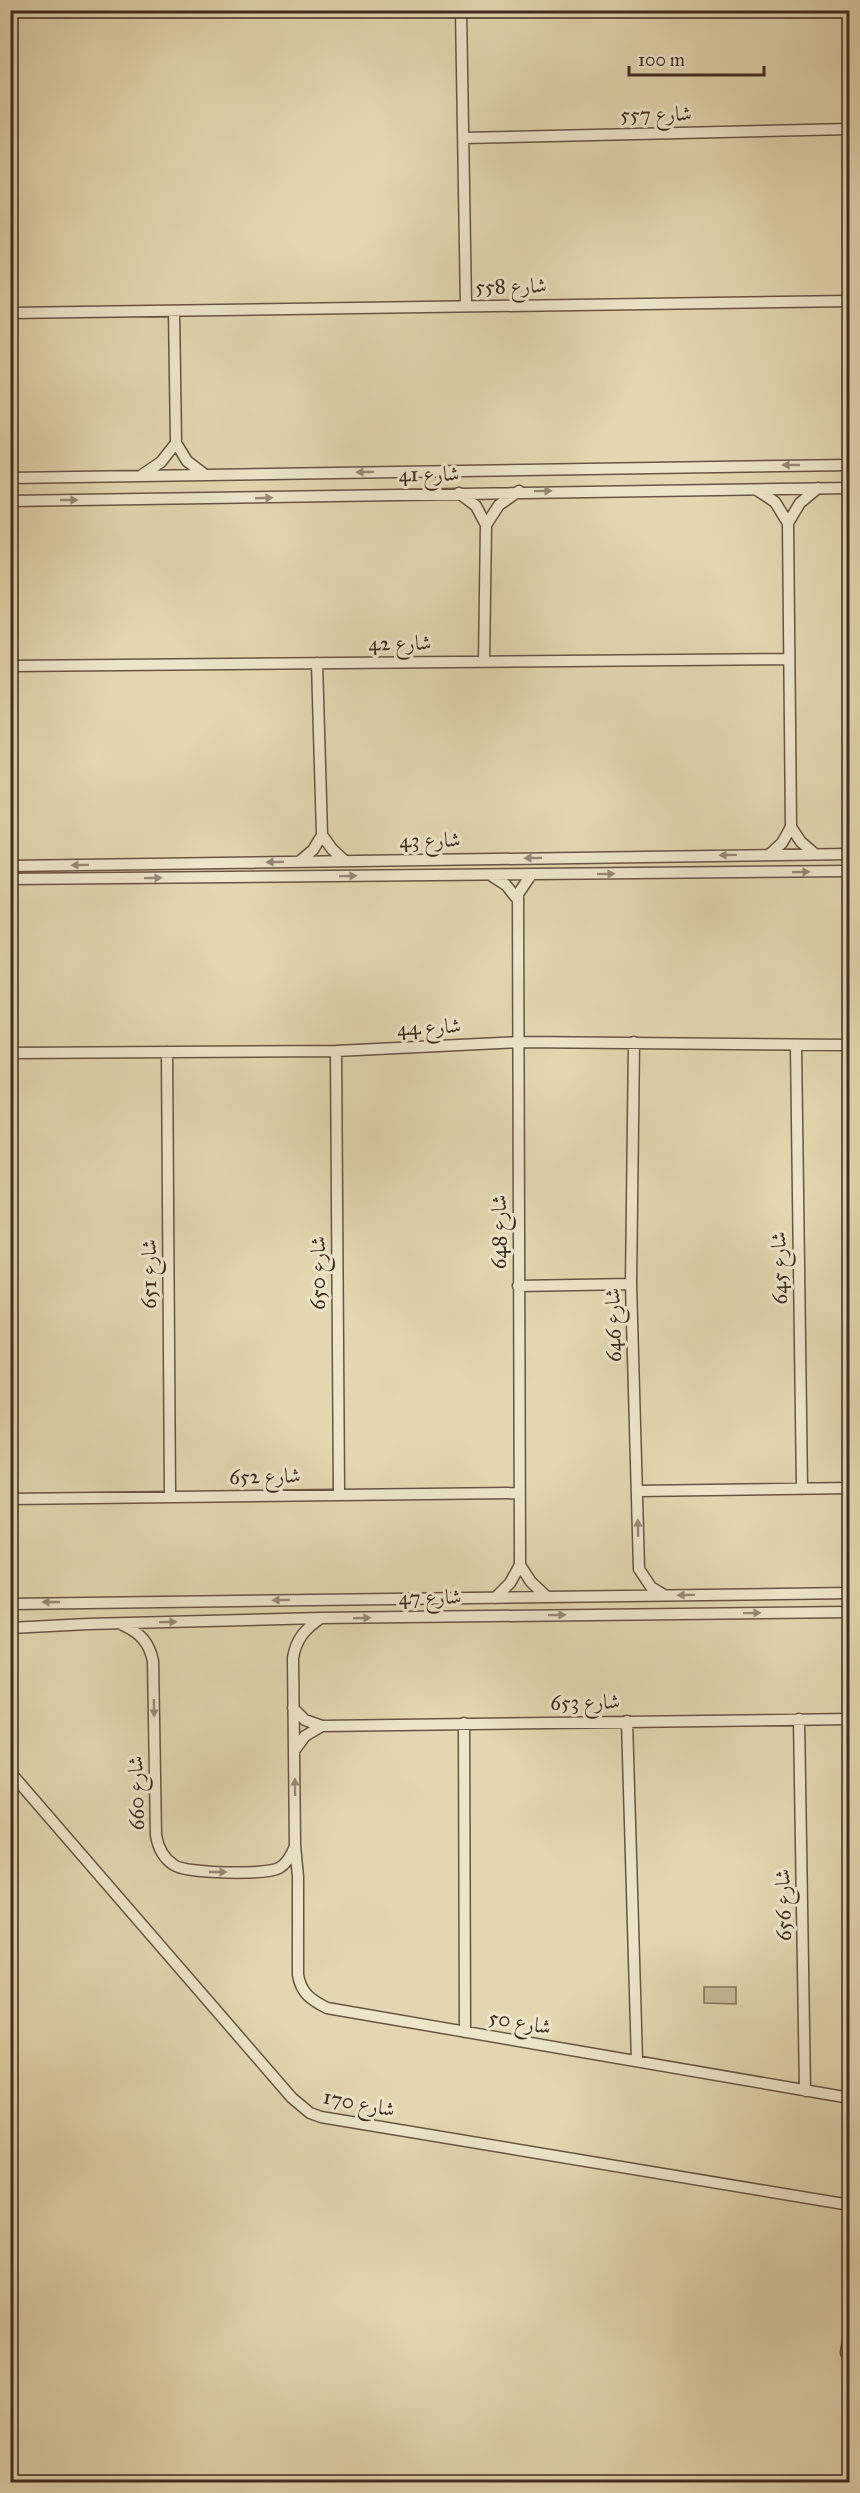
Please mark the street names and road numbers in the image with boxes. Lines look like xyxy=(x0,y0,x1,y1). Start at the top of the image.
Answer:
street label: شارع 557 xyxy=(620,100,692,133)
street label: شارع 558 xyxy=(475,272,547,305)
street label: شارع 41 xyxy=(398,460,460,493)
street label: شارع 42 xyxy=(368,629,432,662)
street label: شارع 43 xyxy=(399,826,461,859)
street label: شارع 44 xyxy=(396,1012,462,1047)
street label: شارع 648 xyxy=(486,1195,517,1269)
street label: شارع 645 xyxy=(765,1231,798,1305)
street label: شارع 650 xyxy=(305,1236,336,1310)
street label: شارع 651 xyxy=(136,1239,167,1309)
street label: شارع 646 xyxy=(599,1288,632,1362)
street label: شارع 652 xyxy=(229,1462,301,1495)
street label: شارع 47 xyxy=(398,1583,462,1616)
street label: شارع 653 xyxy=(550,1688,620,1721)
street label: شارع 660 xyxy=(122,1755,155,1831)
street label: شارع 656 xyxy=(769,1869,802,1941)
street label: شارع 50 xyxy=(486,2004,553,2045)
street label: شارع 170 xyxy=(320,2083,397,2128)

